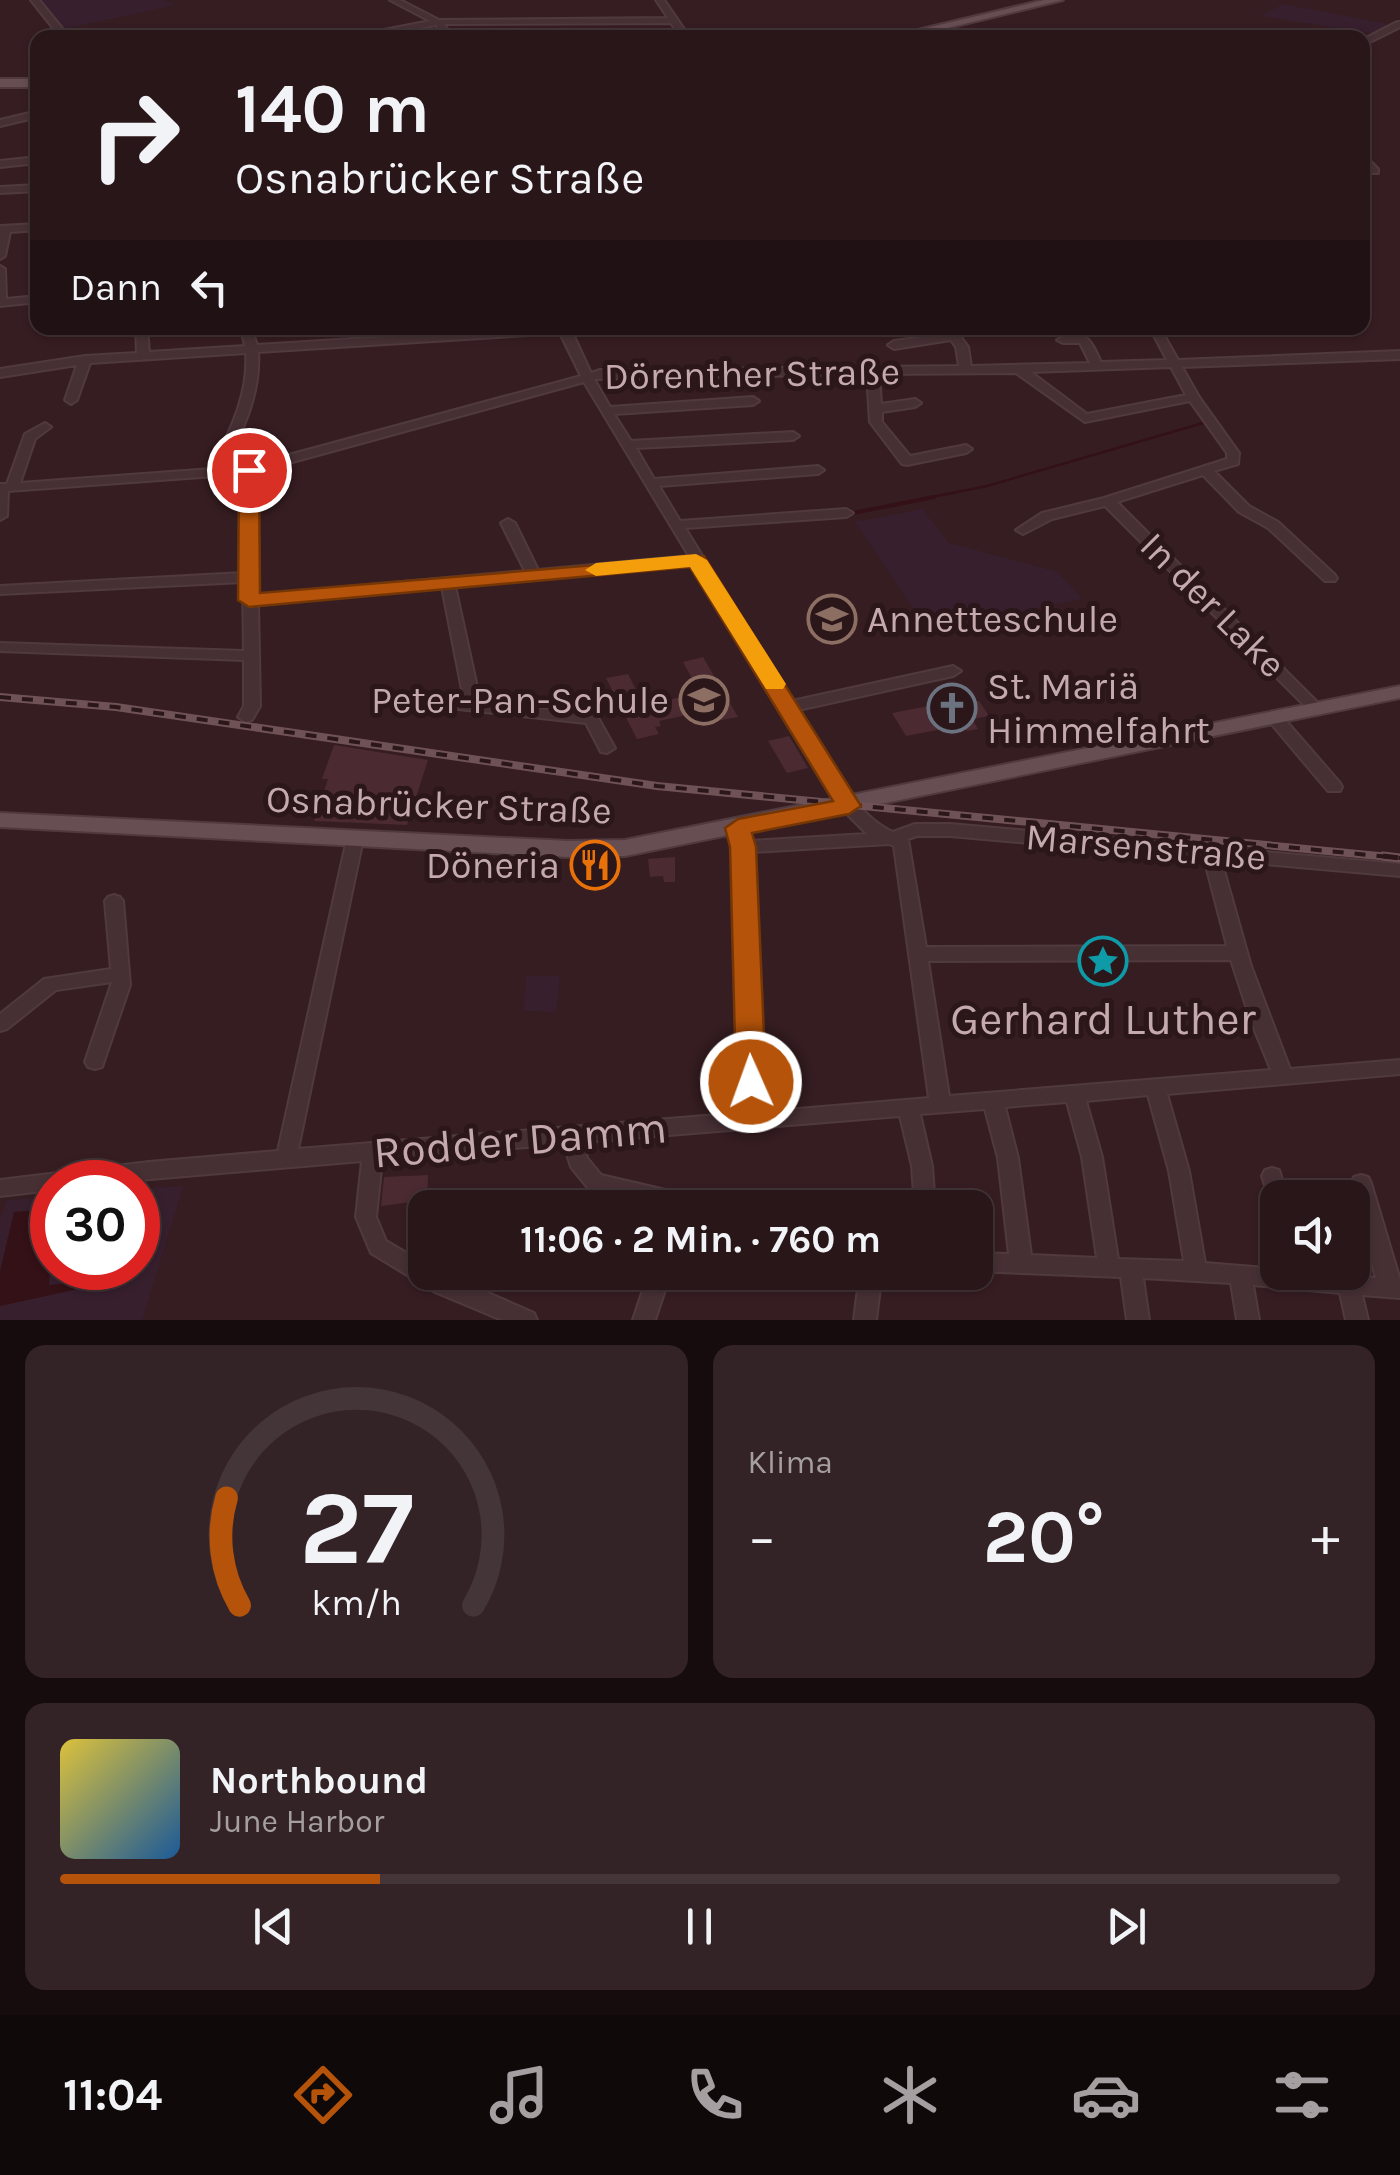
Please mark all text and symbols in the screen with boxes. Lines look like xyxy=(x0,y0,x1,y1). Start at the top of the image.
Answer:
text: 140 m xyxy=(235,68,430,150)
icon: right xyxy=(70,70,200,200)
text: Osnabrücker Straße xyxy=(235,152,644,204)
icon: left xyxy=(182,260,237,315)
text: Dann xyxy=(70,265,162,310)
street label: Dörenther Straße xyxy=(603,349,901,399)
pin xyxy=(207,428,292,513)
icon: arrive xyxy=(222,443,277,498)
street label: In der Lake xyxy=(1131,523,1295,687)
school or university icon: Annetteschule xyxy=(806,593,858,645)
place label: Annetteschule xyxy=(867,597,1118,642)
place label: St. Mariä Himmelfahrt xyxy=(987,664,1210,753)
school or university icon: Peter-Pan-Schule xyxy=(678,674,730,726)
place label: Peter-Pan-Schule xyxy=(371,678,669,723)
church icon: St. Mariä Himmelfahrt xyxy=(926,682,978,734)
street label: Osnabrücker Straße xyxy=(265,776,613,834)
street label: Marsenstraße xyxy=(1024,814,1268,880)
restaurant icon: Döneria xyxy=(569,839,621,891)
place label: Döneria xyxy=(426,843,560,888)
place icon: Gerhard Luther xyxy=(1077,935,1129,987)
place label: Gerhard Luther xyxy=(950,993,1257,1045)
position arrow xyxy=(699,1030,803,1134)
street label: Rodder Damm xyxy=(371,1101,669,1179)
speed limit sign: 30 xyxy=(30,1160,160,1290)
map controls xyxy=(1260,1180,1370,1290)
button: sound xyxy=(1260,1180,1370,1290)
text: 11:06 · 2 Min. · 760 m xyxy=(520,1217,881,1262)
text: Klima xyxy=(748,1444,833,1481)
text: 27 xyxy=(299,1468,414,1589)
text: 20° xyxy=(983,1493,1105,1581)
text: − xyxy=(748,1505,776,1569)
text: + xyxy=(1311,1505,1340,1569)
text: km/h xyxy=(311,1582,402,1624)
text: Northbound xyxy=(210,1758,428,1803)
text: June Harbor xyxy=(210,1803,384,1840)
icon: previous xyxy=(246,1899,301,1954)
icon: pause xyxy=(672,1899,727,1954)
icon: next xyxy=(1099,1899,1154,1954)
icon: directions xyxy=(288,2060,358,2130)
icon: music xyxy=(484,2060,554,2130)
icon: phone xyxy=(680,2060,750,2130)
icon: climate xyxy=(875,2060,945,2130)
icon: car xyxy=(1071,2060,1141,2130)
icon: filters xyxy=(1267,2060,1337,2130)
text: 11:04 xyxy=(63,2069,162,2121)

